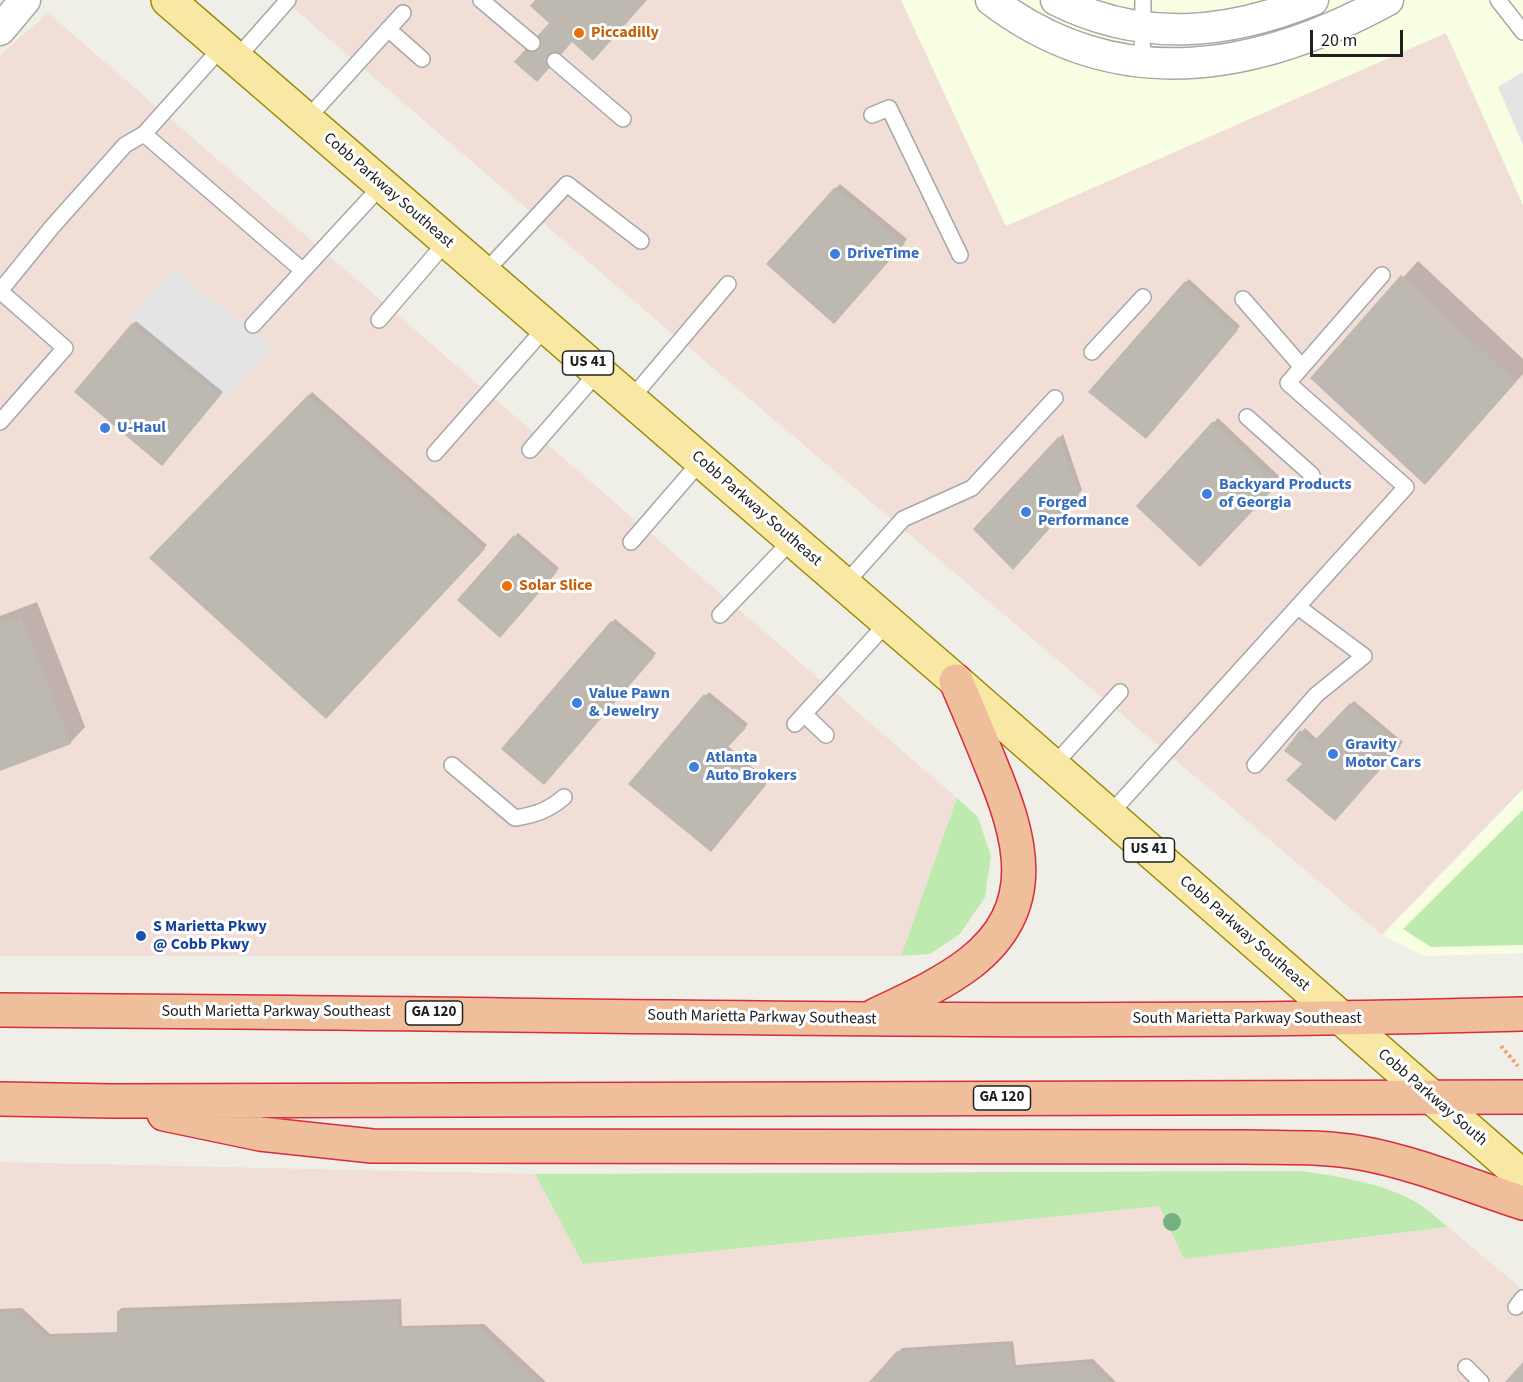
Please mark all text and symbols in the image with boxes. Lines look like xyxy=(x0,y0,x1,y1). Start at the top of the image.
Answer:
scale bar xyxy=(1313,18,1406,56)
place label: Piccadilly xyxy=(591,23,659,43)
marker: Piccadilly xyxy=(572,26,586,40)
text: 20 m xyxy=(1321,28,1357,53)
street label: Cobb Parkway Southeast xyxy=(319,129,457,253)
place label: DriveTime xyxy=(847,244,919,264)
marker: DriveTime xyxy=(828,247,842,261)
road number: US 41 xyxy=(562,351,614,375)
place label: U-Haul xyxy=(117,418,166,438)
marker: U-Haul xyxy=(98,421,112,435)
street label: Cobb Parkway Southeast xyxy=(687,447,825,571)
place label: Backyard Products of Georgia xyxy=(1219,475,1352,513)
marker: Backyard Products of Georgia xyxy=(1200,487,1214,501)
place label: Forged Performance xyxy=(1038,493,1129,531)
marker: Forged Performance xyxy=(1019,505,1033,519)
place label: Solar Slice xyxy=(519,576,593,596)
marker: Solar Slice xyxy=(500,579,514,593)
place label: Value Pawn & Jewelry xyxy=(589,684,670,722)
marker: Value Pawn & Jewelry xyxy=(570,696,584,710)
place label: Gravity Motor Cars xyxy=(1345,735,1421,773)
marker: Gravity Motor Cars xyxy=(1326,747,1340,761)
place label: Atlanta Auto Brokers xyxy=(706,748,797,786)
marker: Atlanta Auto Brokers xyxy=(687,760,701,774)
road number: US 41 xyxy=(1124,838,1174,862)
street label: Cobb Parkway Southeast xyxy=(1175,872,1313,996)
place label: S Marietta Pkwy @ Cobb Pkwy xyxy=(153,917,267,955)
marker: S Marietta Pkwy @ Cobb Pkwy xyxy=(134,929,148,943)
road number: GA 120 xyxy=(406,1001,462,1025)
street label: South Marietta Parkway Southeast xyxy=(161,1002,391,1022)
street label: South Marietta Parkway Southeast xyxy=(647,1006,877,1030)
street label: South Marietta Parkway Southeast xyxy=(1132,1009,1362,1029)
street label: Cobb Parkway South xyxy=(1373,1045,1491,1151)
road number: GA 120 xyxy=(974,1086,1030,1110)

